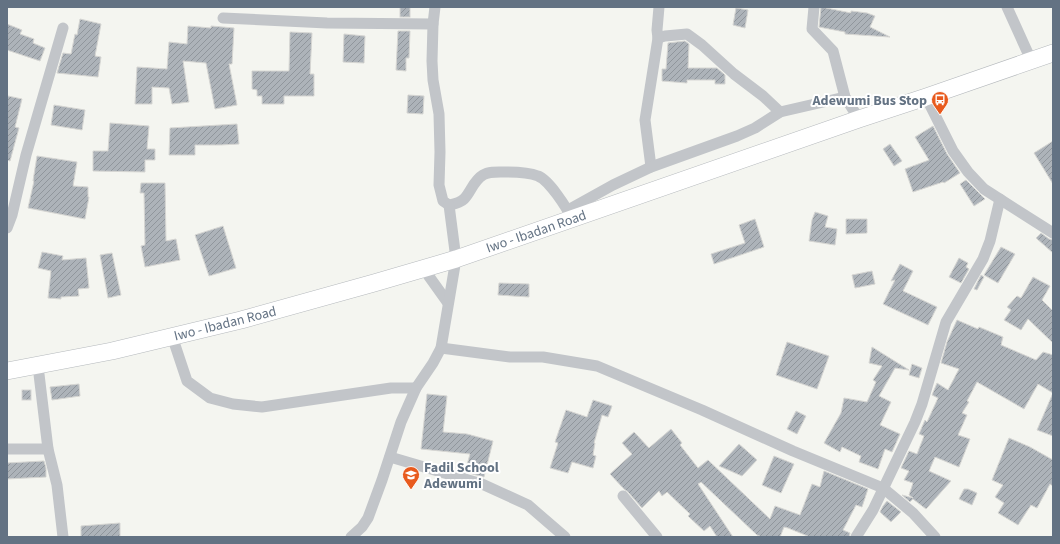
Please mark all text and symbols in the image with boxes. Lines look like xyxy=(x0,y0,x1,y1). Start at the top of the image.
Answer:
bus stop icon: Adewumi Bus Stop xyxy=(930,90,950,115)
place label: Adewumi Bus Stop xyxy=(812,91,927,111)
street label: Iwo - Ibadan Road xyxy=(483,205,589,258)
street label: Iwo - Ibadan Road xyxy=(172,302,279,346)
place label: Fadil School Adewumi xyxy=(423,458,499,494)
school or university icon: Fadil School Adewumi xyxy=(401,465,421,490)

